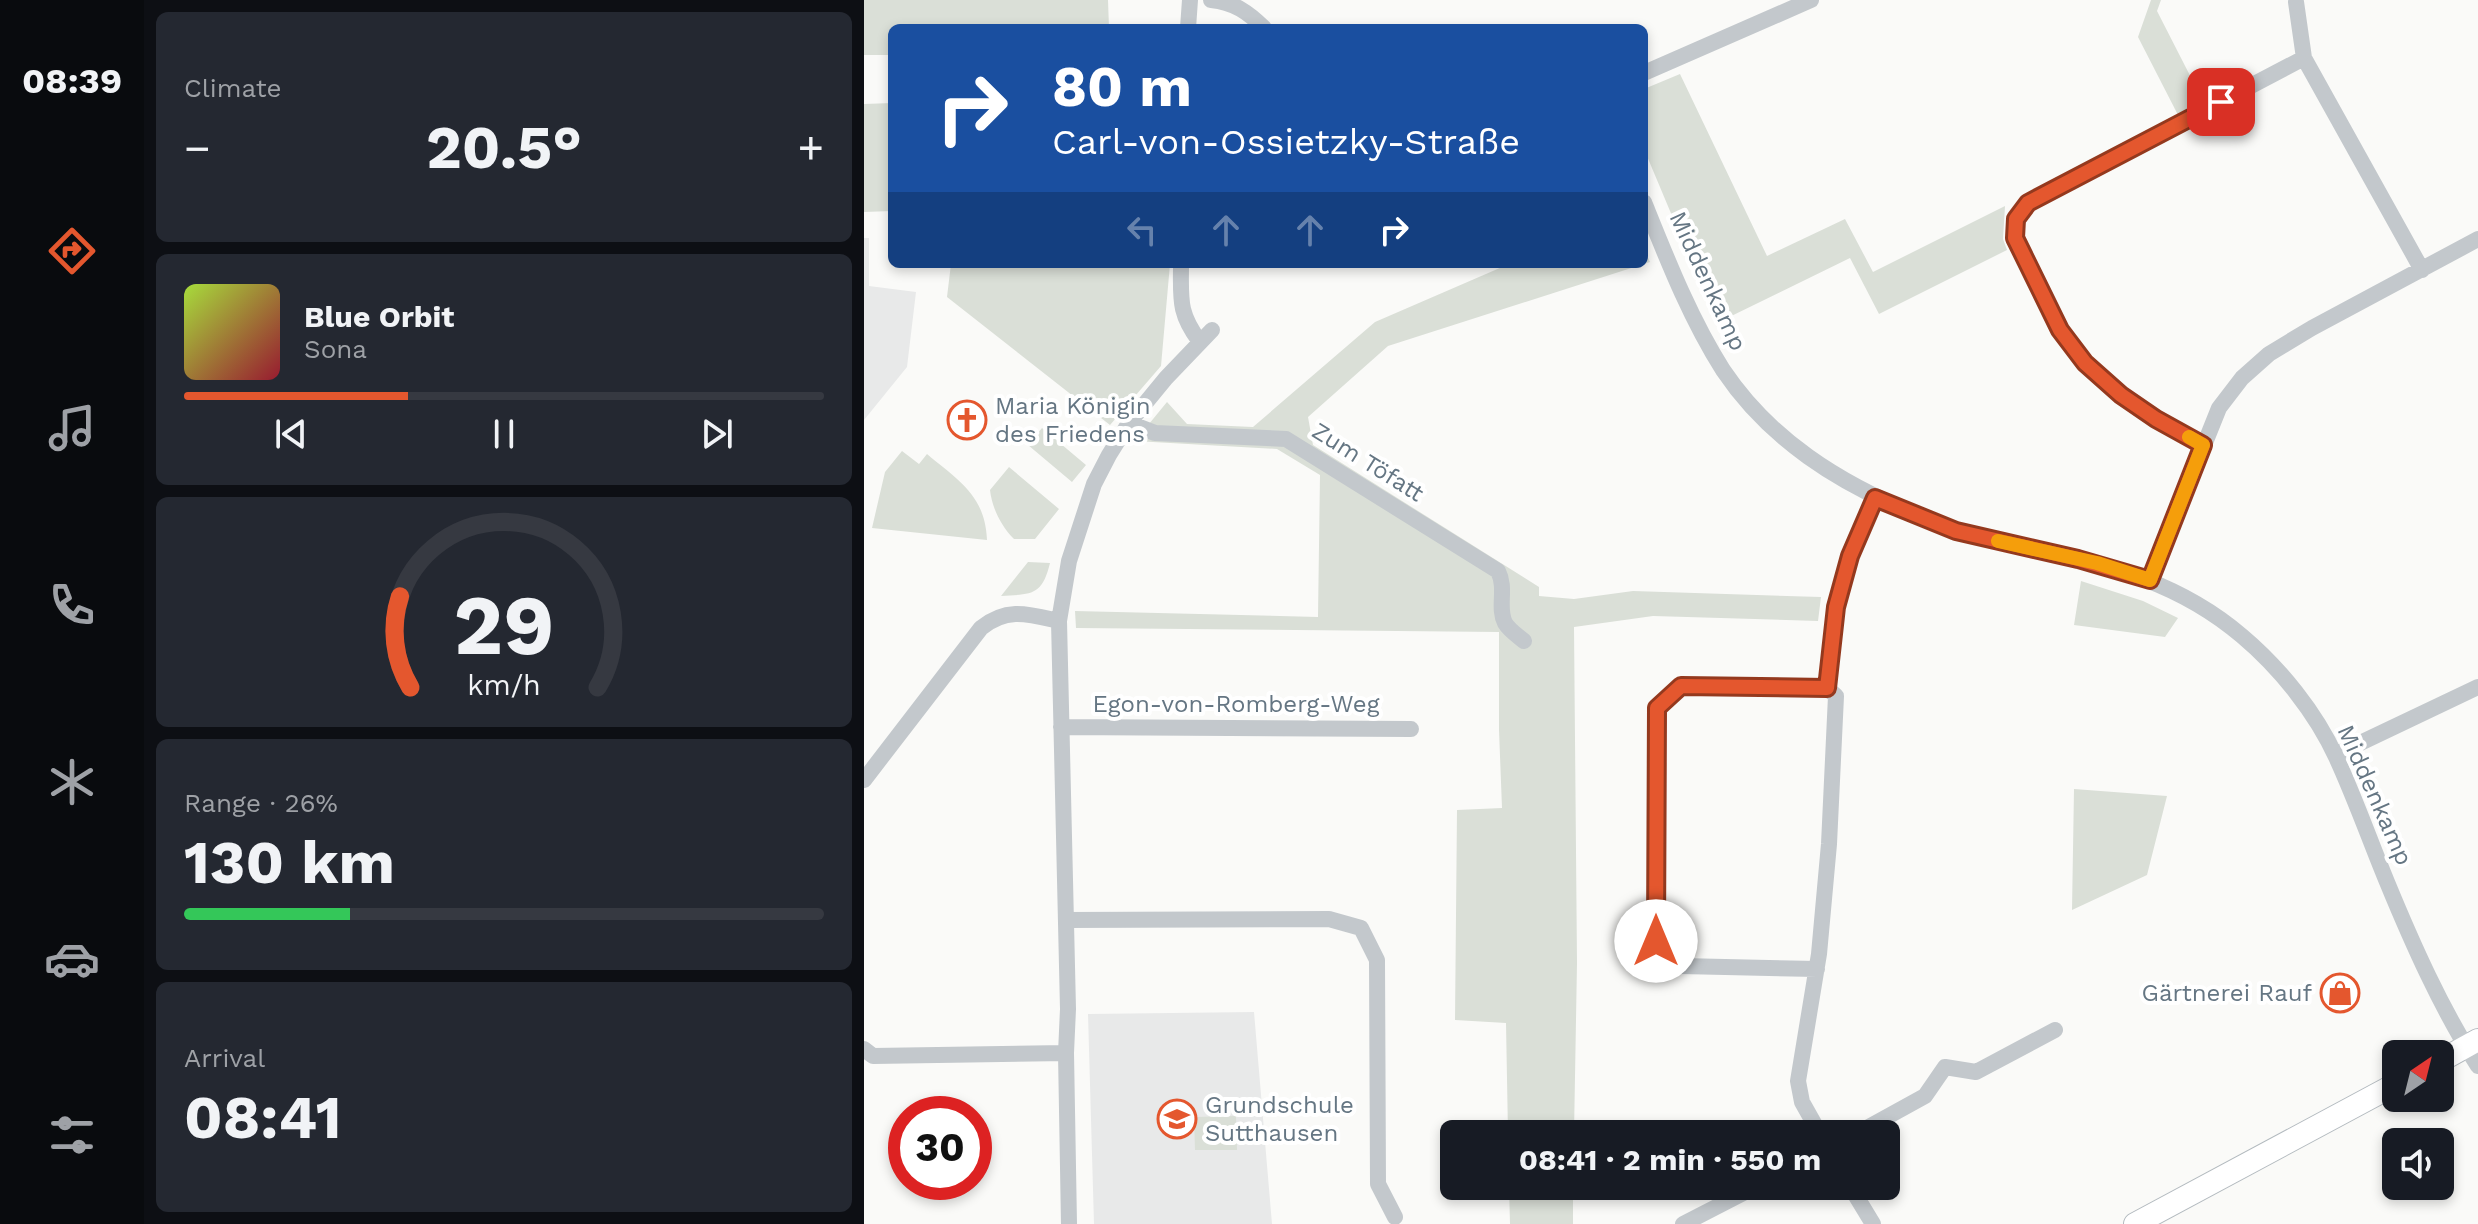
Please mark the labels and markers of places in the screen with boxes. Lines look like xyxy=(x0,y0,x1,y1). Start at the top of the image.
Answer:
pin xyxy=(2187,68,2255,136)
place label: Maria Königin des Friedens xyxy=(995,392,1151,448)
church icon: Maria Königin des Friedens xyxy=(946,399,988,441)
shop icon: Gärtnerei Rauf xyxy=(2319,972,2361,1014)
place label: Gärtnerei Rauf xyxy=(2142,979,2313,1007)
place label: Grundschule Sutthausen xyxy=(1205,1091,1354,1147)
school or university icon: Grundschule Sutthausen xyxy=(1156,1098,1198,1140)

